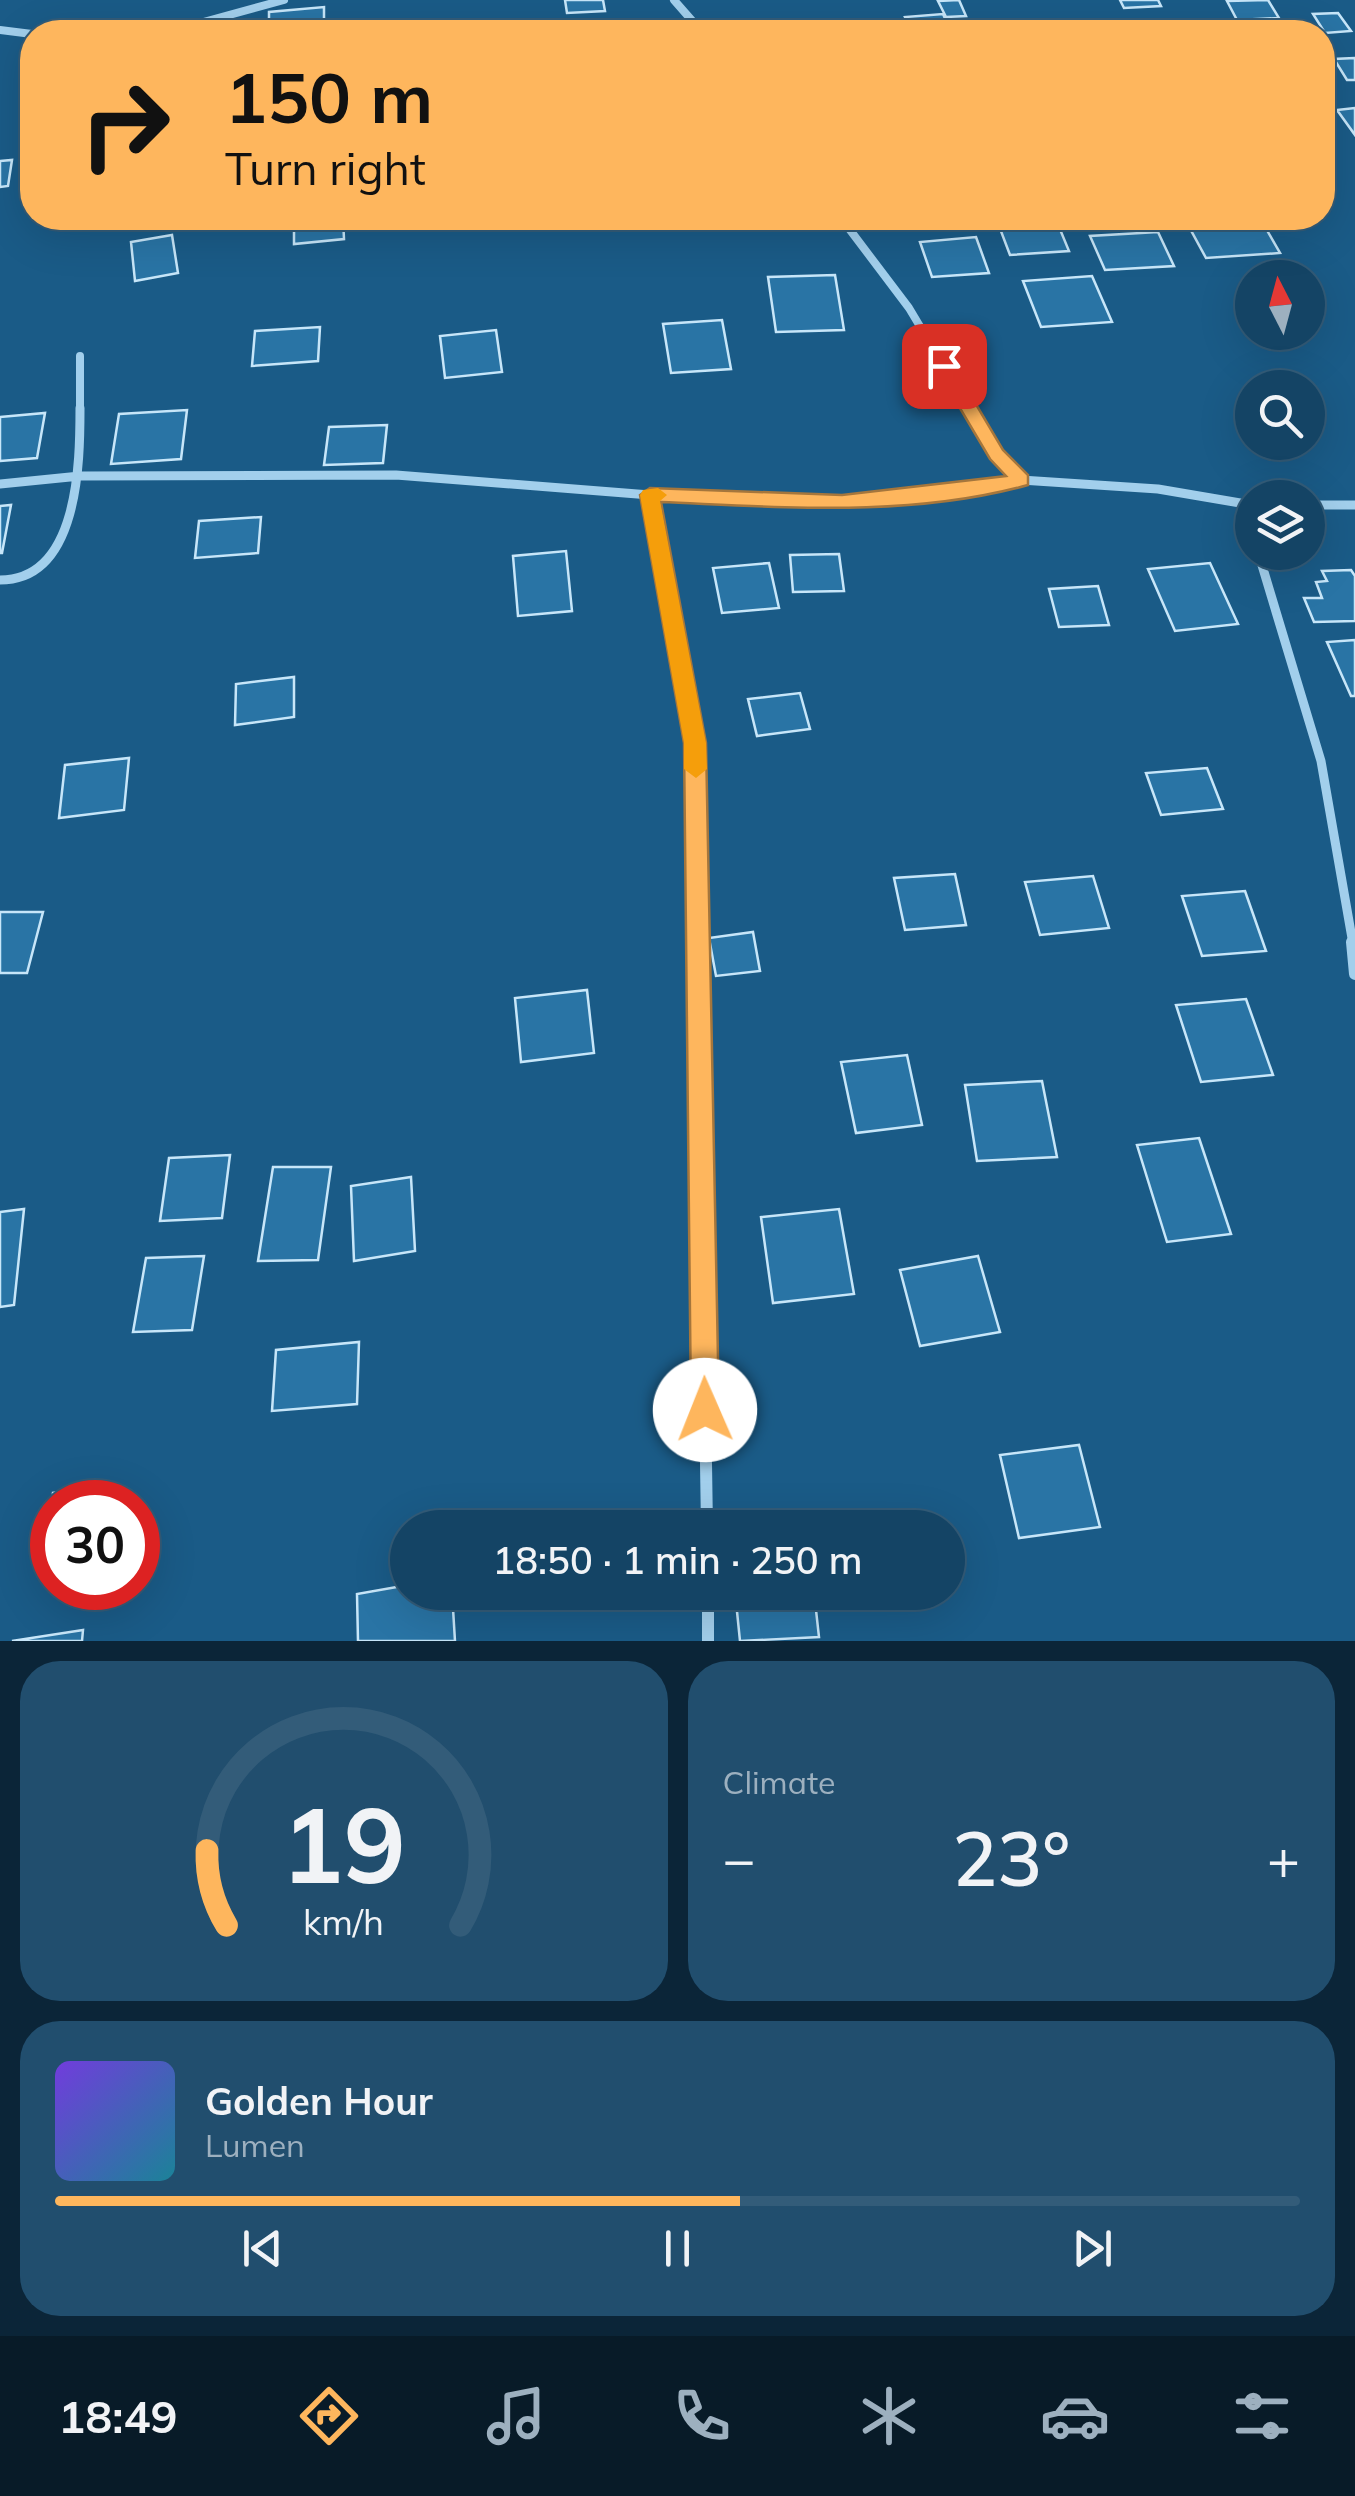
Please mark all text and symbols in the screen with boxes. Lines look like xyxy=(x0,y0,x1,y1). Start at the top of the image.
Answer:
text: 150 m xyxy=(225,53,433,141)
icon: right xyxy=(60,60,190,190)
text: Turn right xyxy=(225,140,426,196)
north arrow xyxy=(1235,260,1325,350)
map controls xyxy=(1235,260,1325,570)
pin xyxy=(902,324,987,409)
icon: arrive xyxy=(917,339,972,394)
button: search xyxy=(1235,370,1325,460)
button: layers xyxy=(1235,480,1325,570)
position arrow xyxy=(653,1358,757,1462)
speed limit sign: 30 xyxy=(30,1480,160,1610)
text: 18:50 · 1 min · 250 m xyxy=(492,1536,863,1584)
text: Climate xyxy=(723,1762,835,1802)
text: 19 xyxy=(281,1778,406,1909)
text: 23° xyxy=(952,1811,1070,1905)
text: − xyxy=(723,1824,756,1893)
text: + xyxy=(1267,1824,1300,1893)
text: km/h xyxy=(303,1899,384,1944)
text: Golden Hour xyxy=(205,2077,433,2125)
text: Lumen xyxy=(205,2125,305,2165)
icon: previous xyxy=(235,2221,290,2276)
icon: pause xyxy=(650,2221,705,2276)
icon: next xyxy=(1065,2221,1120,2276)
icon: directions xyxy=(294,2381,364,2451)
icon: music xyxy=(481,2381,551,2451)
icon: phone xyxy=(667,2381,737,2451)
icon: climate xyxy=(854,2381,924,2451)
icon: car xyxy=(1040,2381,1110,2451)
icon: filters xyxy=(1227,2381,1297,2451)
text: 18:49 xyxy=(58,2388,177,2444)

